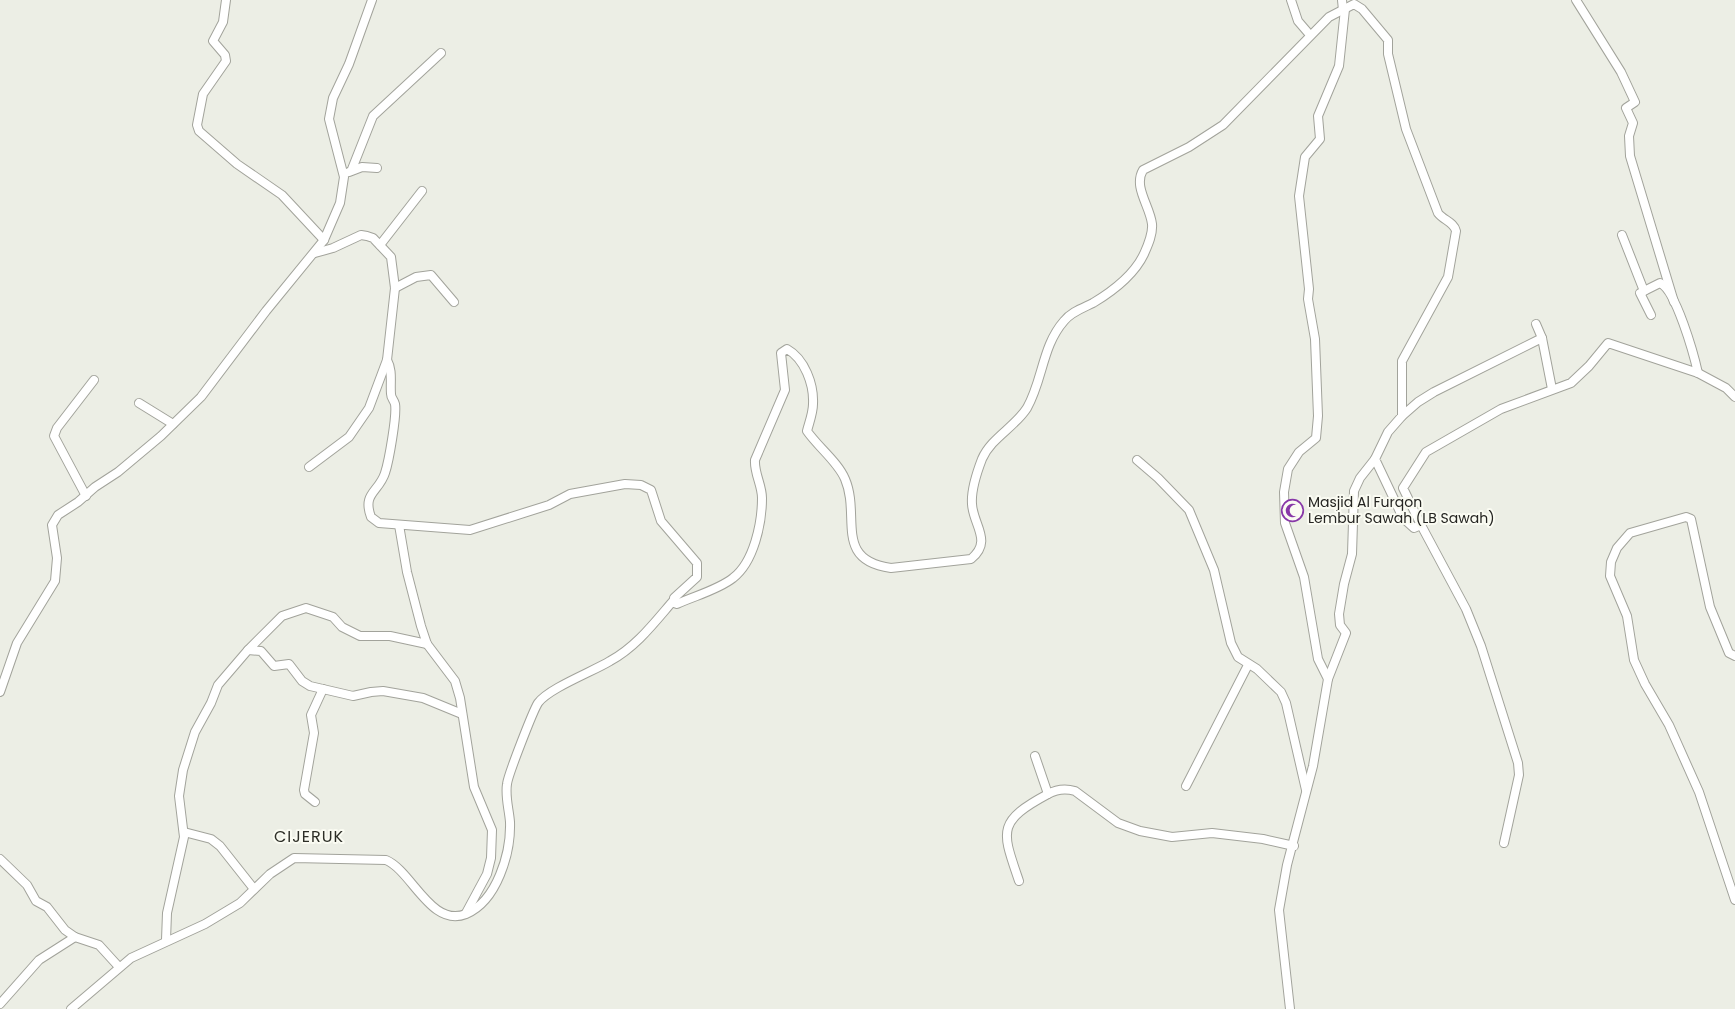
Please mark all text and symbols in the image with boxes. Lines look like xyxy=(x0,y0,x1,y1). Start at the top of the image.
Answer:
place label: Masjid Al Furqon Lembur Sawah (LB Sawah) xyxy=(1308,492,1495,528)
mosque icon: Masjid Al Furqon Lembur Sawah (LB Sawah) xyxy=(1280,498,1304,522)
district label: CIJERUK xyxy=(274,825,344,848)

